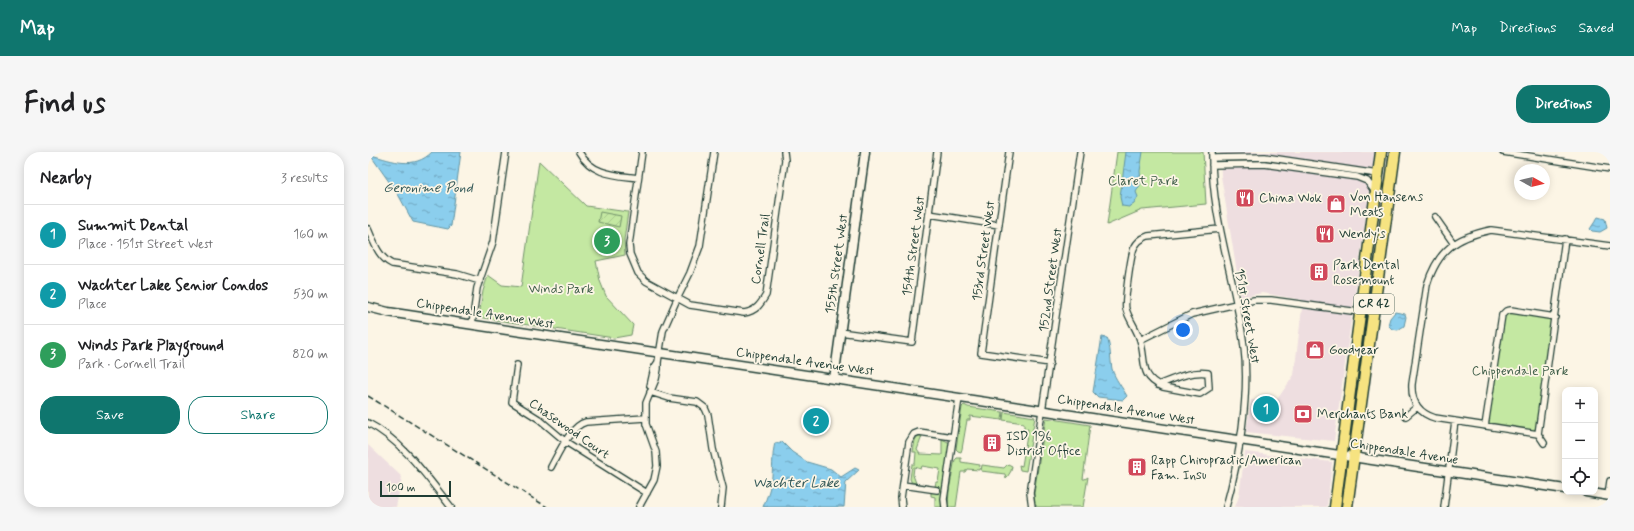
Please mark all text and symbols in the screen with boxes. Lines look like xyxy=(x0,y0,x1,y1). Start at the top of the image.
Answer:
text: Map xyxy=(20,16,55,41)
text: Map xyxy=(1451,19,1477,37)
text: Directions xyxy=(1499,19,1557,37)
text: Saved xyxy=(1579,19,1614,37)
button: Directions xyxy=(1516,85,1610,123)
text: Find us xyxy=(24,86,105,123)
north arrow xyxy=(1514,164,1550,200)
text: Nearby xyxy=(40,167,92,189)
text: 3 results xyxy=(281,170,328,187)
park label: Claret Park xyxy=(1108,173,1178,190)
water label: Geronime Pond xyxy=(383,179,474,197)
restaurant icon: China Wok xyxy=(1234,187,1256,209)
place label: Von Hansens Meats xyxy=(1350,189,1424,221)
place label: China Wok xyxy=(1259,190,1322,207)
shop icon: Von Hansens Meats xyxy=(1325,193,1347,215)
street label: 154th Street West xyxy=(899,195,929,297)
street label: 153rd Street West xyxy=(969,200,999,302)
street label: Cornell Trail xyxy=(748,213,774,285)
street label: 155th Street West xyxy=(822,213,852,315)
text: Summit Dental xyxy=(78,216,188,236)
restaurant icon: Wendy's xyxy=(1314,223,1336,245)
text: 1 xyxy=(50,226,56,243)
text: 160 m xyxy=(293,226,328,243)
pin: 3 xyxy=(594,226,620,256)
place label: Wendy's xyxy=(1339,226,1386,243)
street label: 152nd Street West xyxy=(1035,227,1067,333)
text: Place · 151st Street West xyxy=(78,236,213,253)
place label: Park Dental Rosemount xyxy=(1333,257,1400,289)
building icon: Park Dental Rosemount xyxy=(1308,261,1330,283)
street label: 151st Street West xyxy=(1230,267,1264,365)
text: Wachter Lake Senior Condos xyxy=(78,276,268,296)
park label: Winds Park xyxy=(529,281,594,298)
text: 2 xyxy=(50,286,56,303)
text: 530 m xyxy=(293,286,328,303)
road number: CR 42 xyxy=(1354,294,1394,314)
street label: Chippendale Avenue West xyxy=(415,295,555,333)
text: Place xyxy=(78,296,107,313)
your location xyxy=(1173,320,1193,340)
text: Winds Park Playground xyxy=(78,336,224,356)
shop icon: Goodyear xyxy=(1304,339,1326,361)
place label: Goodyear xyxy=(1329,342,1380,359)
street label: Chippendale Avenue West xyxy=(735,344,875,380)
text: 3 xyxy=(50,346,56,363)
text: 820 m xyxy=(292,346,328,363)
text: Park · Cornell Trail xyxy=(78,356,185,373)
park label: Chippendale Park xyxy=(1472,363,1569,380)
map controls xyxy=(1562,387,1598,495)
button: + xyxy=(1562,387,1598,423)
street label: Chippendale Avenue West xyxy=(1056,391,1196,429)
pin: 1 xyxy=(1253,394,1279,424)
street label: Chasewood Court xyxy=(525,395,613,463)
button: Save xyxy=(40,396,180,434)
button: Share xyxy=(188,396,328,434)
bank icon: Merchants Bank xyxy=(1292,403,1314,425)
pin: 2 xyxy=(803,406,829,436)
place label: Merchants Bank xyxy=(1317,406,1409,423)
button: − xyxy=(1562,423,1598,459)
place label: ISD 196 District Office xyxy=(1006,428,1081,460)
building icon: ISD 196 District Office xyxy=(981,432,1003,454)
street label: Chippendale Avenue xyxy=(1349,435,1459,469)
place label: Rapp Chiropractic/American Fam. Insu xyxy=(1151,452,1301,484)
building icon: Rapp Chiropractic/American Fam. Insu xyxy=(1126,456,1148,478)
button: locate xyxy=(1562,459,1598,495)
water label: Wachter Lake xyxy=(753,474,840,492)
scale bar xyxy=(380,479,451,498)
text: 100 m xyxy=(386,481,416,495)

